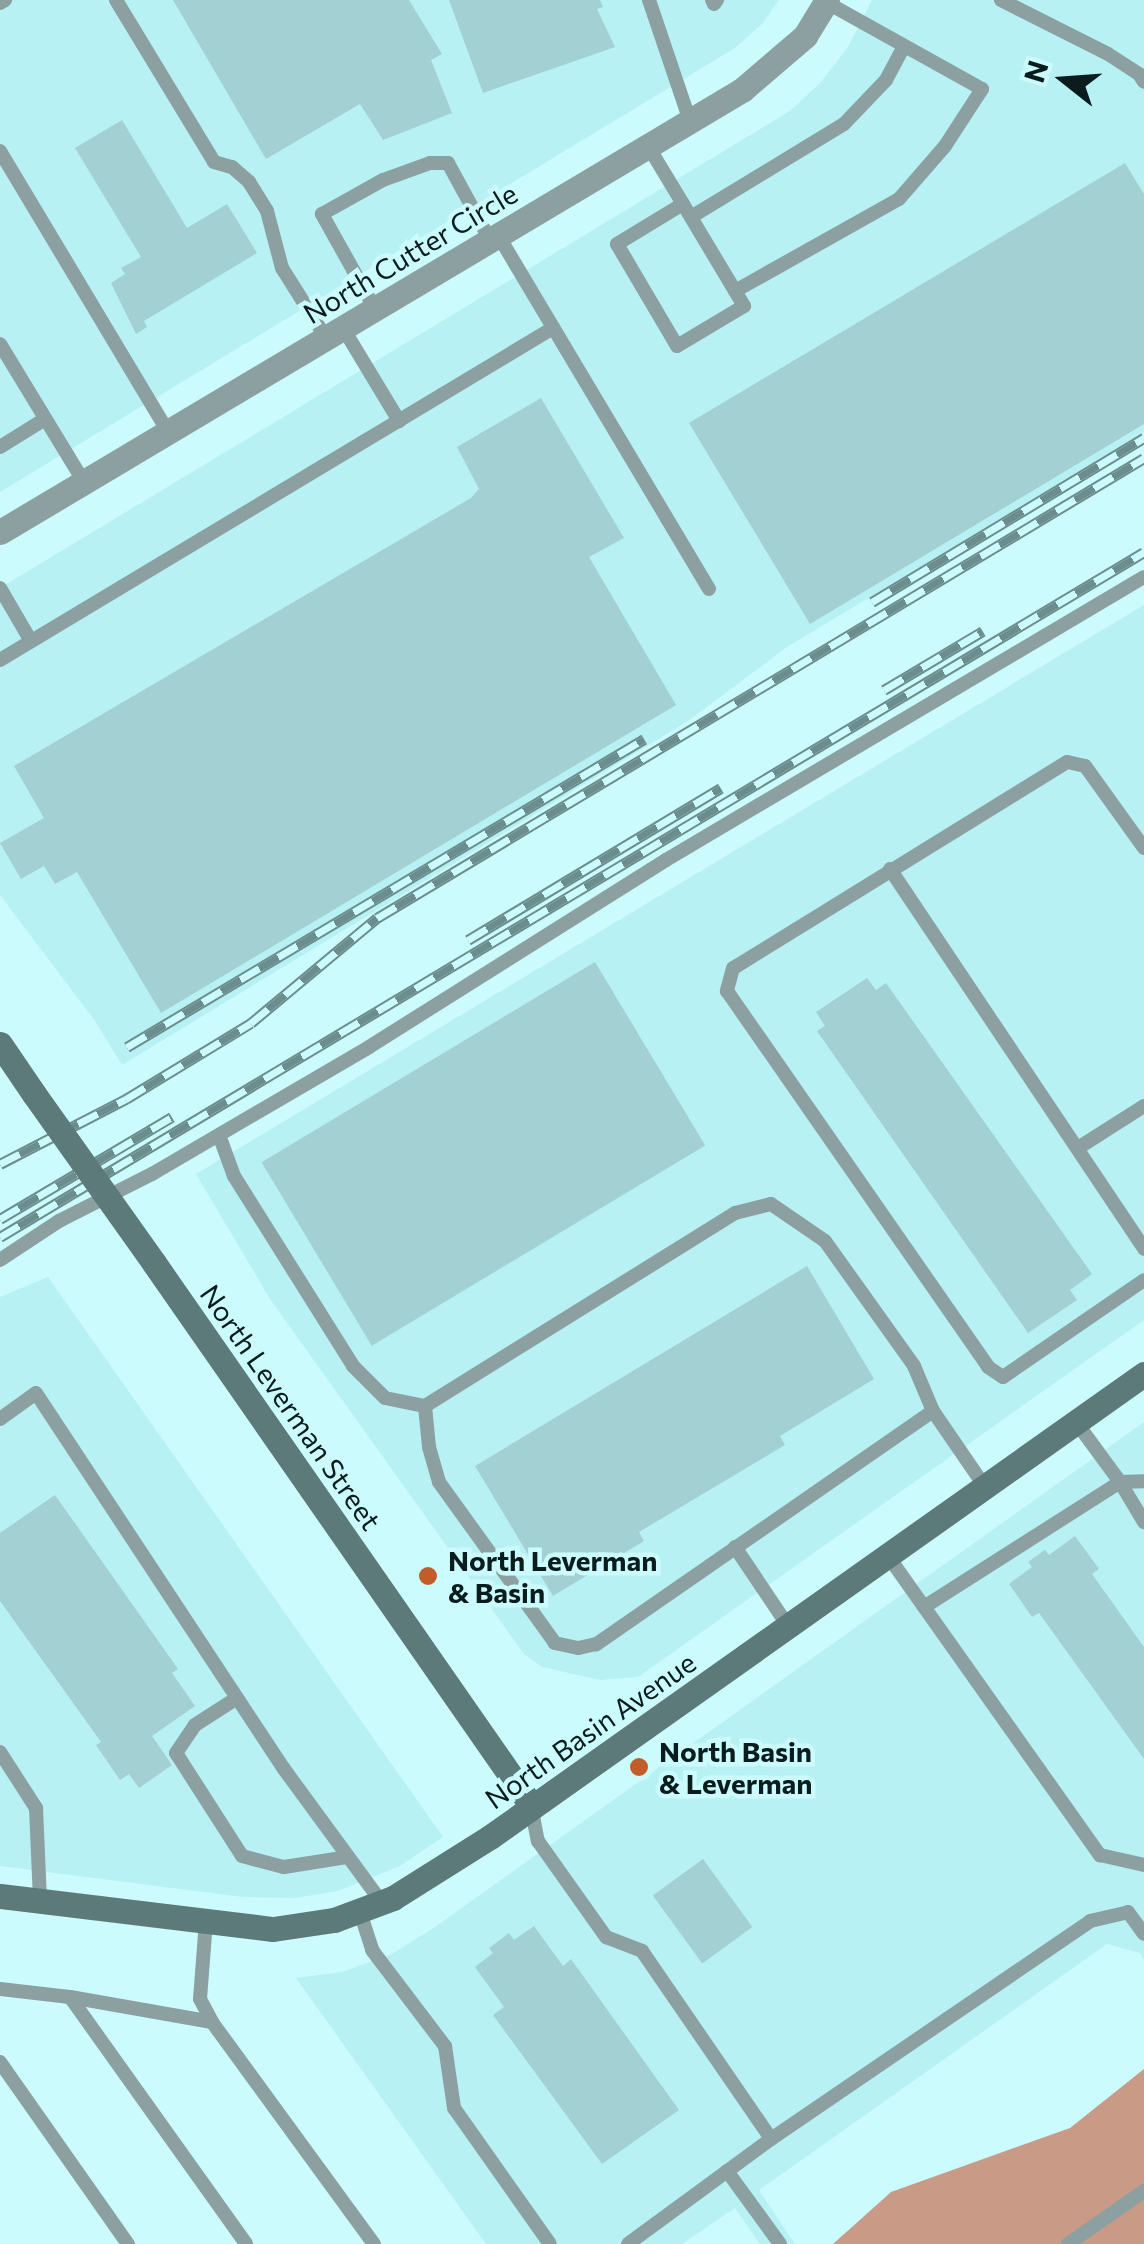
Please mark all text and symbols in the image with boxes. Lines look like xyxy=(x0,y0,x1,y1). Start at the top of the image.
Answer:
north arrow xyxy=(1014,30,1114,130)
text: N xyxy=(1016,56,1055,86)
street label: North Cutter Circle xyxy=(297,176,523,330)
street label: North Leverman Street xyxy=(194,1278,388,1536)
place label: North Leverman & Basin xyxy=(448,1543,657,1609)
marker: North Leverman & Basin xyxy=(417,1565,439,1587)
street label: North Basin Avenue xyxy=(478,1645,702,1815)
place label: North Basin & Leverman xyxy=(659,1734,813,1800)
marker: North Basin & Leverman xyxy=(628,1756,650,1778)

